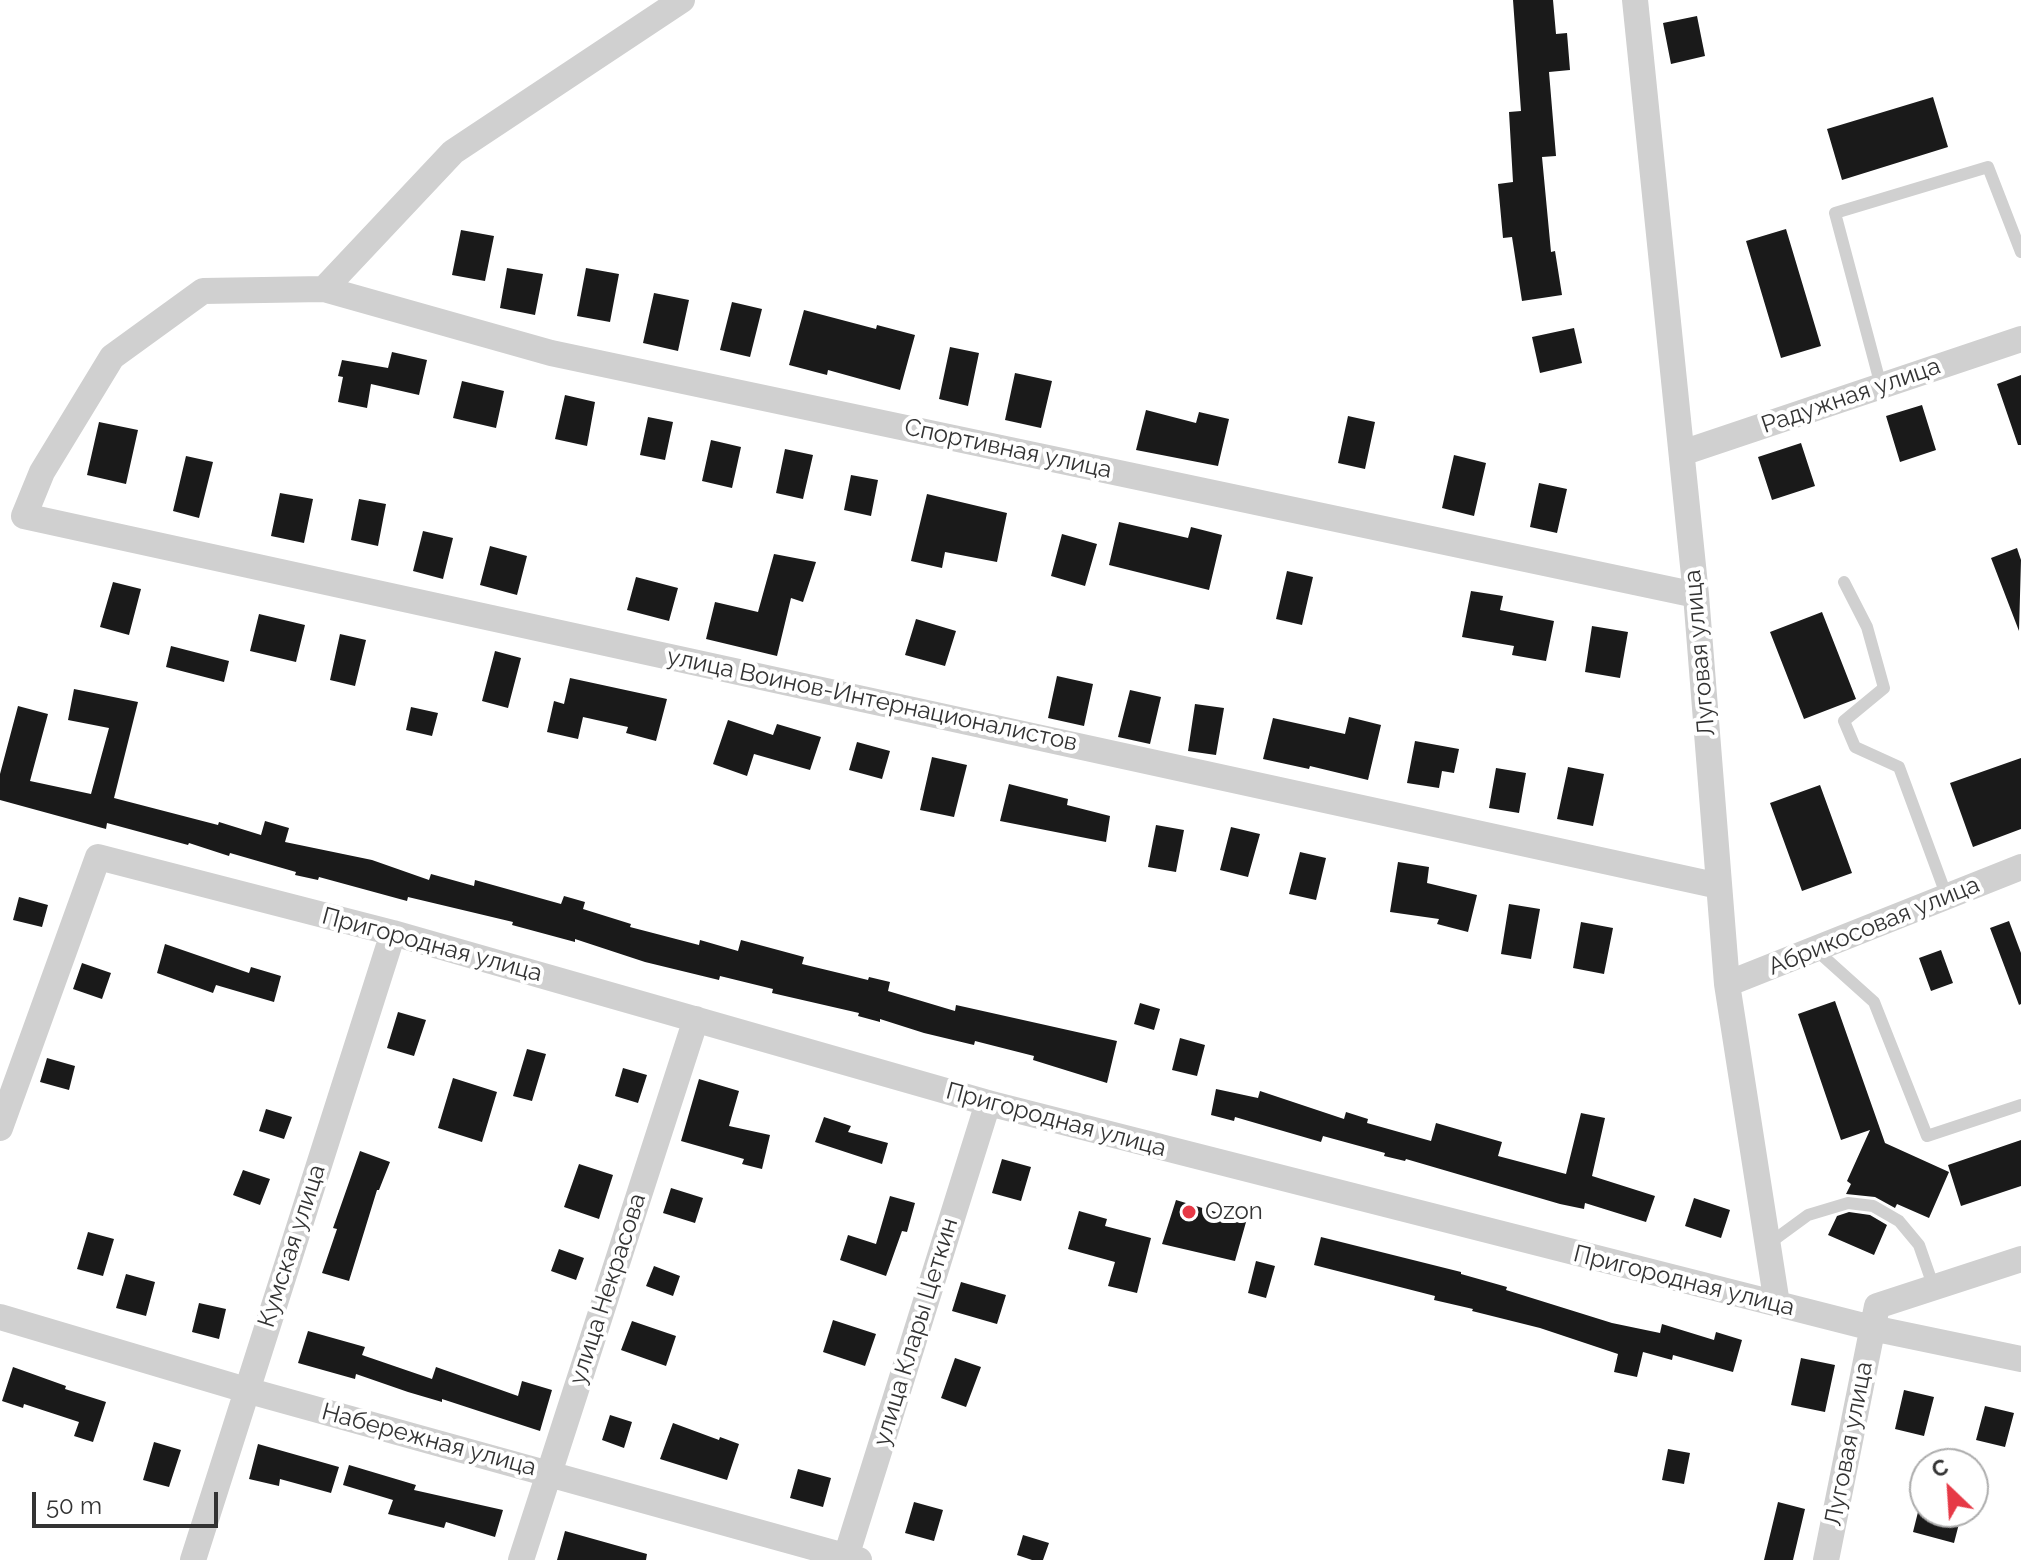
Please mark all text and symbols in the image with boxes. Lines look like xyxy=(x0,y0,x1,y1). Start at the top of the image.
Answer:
street label: Радужная улица xyxy=(1758,352,1944,440)
street label: Спортивная улица xyxy=(902,413,1114,485)
street label: Луговая улица xyxy=(1678,569,1722,737)
street label: улица Воинов-Интернационалистов xyxy=(664,642,1080,758)
street label: Абрикосовая улица xyxy=(1764,870,1984,982)
street label: Пригородная улица xyxy=(319,902,545,988)
street label: Пригородная улица xyxy=(943,1077,1169,1163)
street label: Кумская улица xyxy=(252,1161,332,1331)
street label: улица Некрасова xyxy=(564,1190,652,1388)
place label: Ozon xyxy=(1205,1198,1263,1226)
marker: Ozon xyxy=(1180,1203,1198,1221)
street label: улица Клары Цеткин xyxy=(868,1214,964,1450)
street label: Пригородная улица xyxy=(1571,1240,1797,1322)
street label: Луговая улица xyxy=(1819,1359,1879,1529)
street label: Набережная улица xyxy=(319,1398,539,1482)
north arrow xyxy=(1909,1448,1989,1528)
text: С xyxy=(1927,1453,1952,1483)
scale bar xyxy=(36,1476,222,1526)
text: 50 m xyxy=(46,1491,102,1520)

